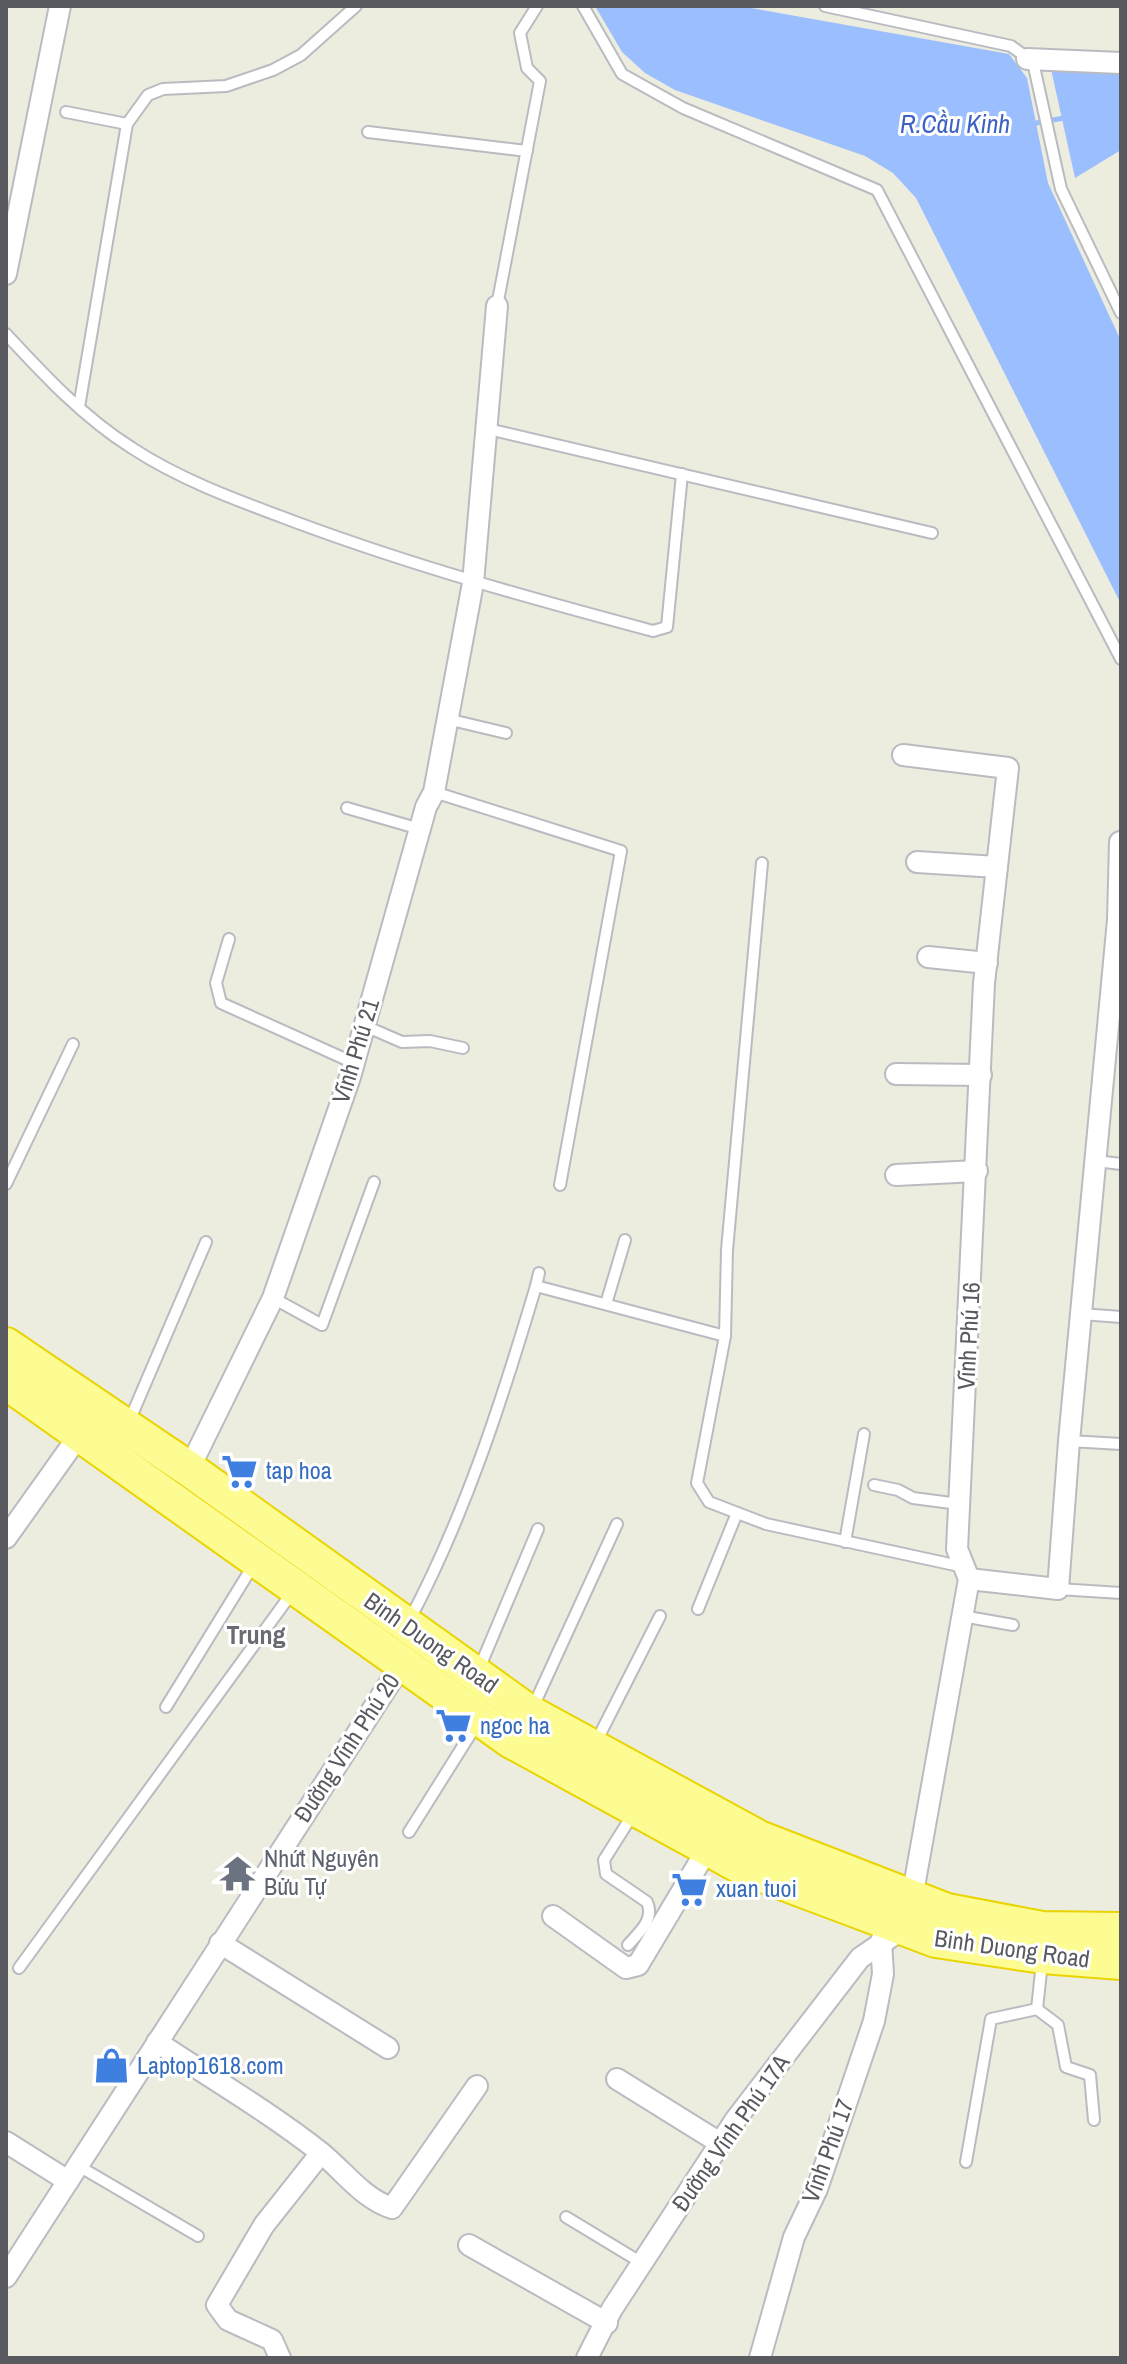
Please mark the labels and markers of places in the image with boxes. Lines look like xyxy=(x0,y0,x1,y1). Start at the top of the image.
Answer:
supermarket icon: tap hoa xyxy=(221,1452,259,1490)
place label: tap hoa xyxy=(266,1454,332,1486)
supermarket icon: ngoc ha xyxy=(435,1707,473,1745)
place label: ngoc ha xyxy=(480,1709,550,1741)
place label: Nhứt Nguyên Bửu Tự xyxy=(264,1842,379,1902)
temple icon: Nhứt Nguyên Bửu Tự xyxy=(219,1854,257,1892)
supermarket icon: xuan tuoi xyxy=(671,1870,709,1908)
place label: xuan tuoi xyxy=(716,1872,797,1904)
shop icon: Laptop1618.com xyxy=(92,2047,130,2085)
place label: Laptop1618.com xyxy=(137,2049,284,2081)

